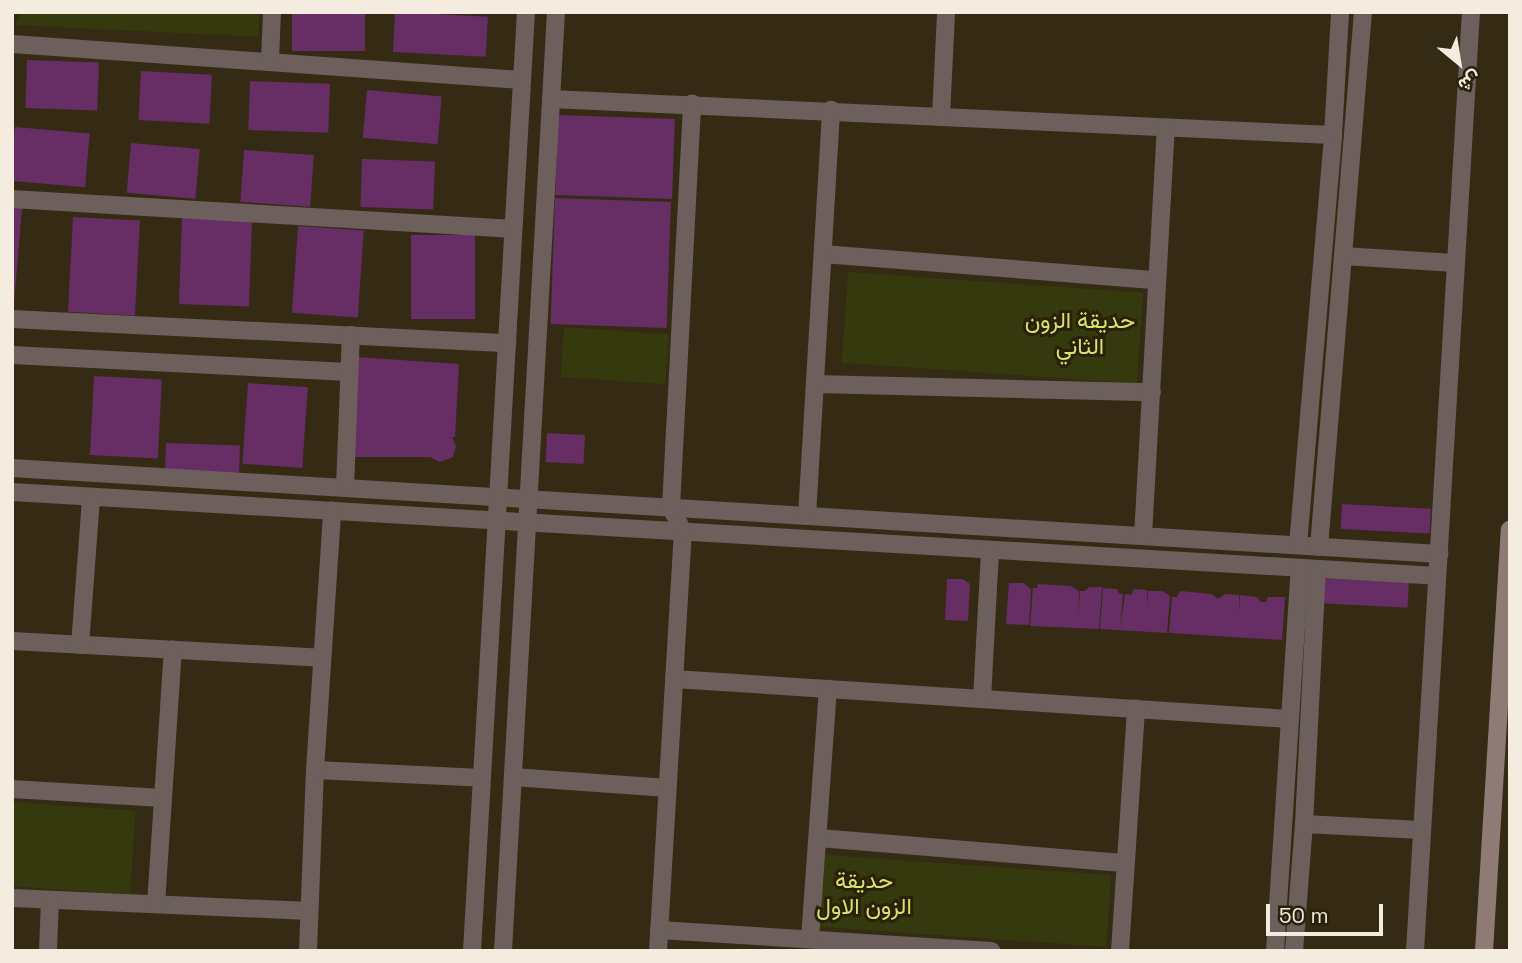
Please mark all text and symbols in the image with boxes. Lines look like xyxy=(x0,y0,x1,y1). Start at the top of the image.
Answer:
north arrow xyxy=(1424,28,1494,98)
text: ش xyxy=(1454,65,1486,98)
park label: حديقة الزون الثاني xyxy=(1025,306,1135,360)
park label: حديقة الزون الاول xyxy=(816,866,912,920)
scale bar xyxy=(1270,890,1387,934)
text: 50 m xyxy=(1279,902,1329,929)

